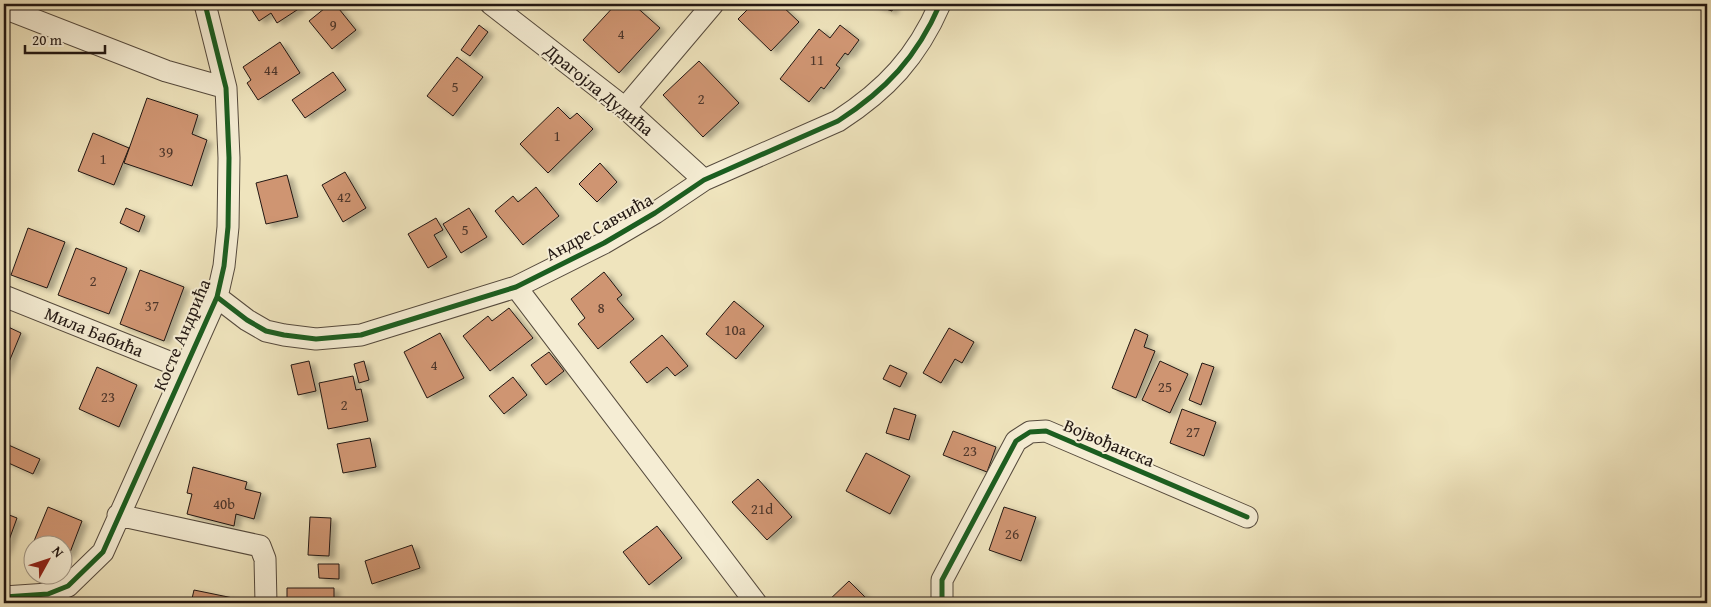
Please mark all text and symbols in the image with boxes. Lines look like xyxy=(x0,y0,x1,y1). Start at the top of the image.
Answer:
house number: 9 xyxy=(329,14,337,35)
scale bar xyxy=(25,22,105,54)
house number: 4 xyxy=(617,23,625,44)
text: 20 m xyxy=(32,29,63,50)
street label: Драгојла Дудића xyxy=(538,36,660,142)
house number: 11 xyxy=(810,49,824,70)
house number: 44 xyxy=(264,59,278,80)
house number: 5 xyxy=(451,76,459,97)
house number: 2 xyxy=(697,88,705,109)
house number: 1 xyxy=(553,125,561,146)
house number: 39 xyxy=(159,141,173,162)
house number: 1 xyxy=(99,148,107,169)
house number: 42 xyxy=(337,186,351,207)
street label: Андре Савчића xyxy=(540,186,658,267)
house number: 5 xyxy=(461,219,469,240)
house number: 2 xyxy=(89,270,97,291)
street label: Косте Андрића xyxy=(146,274,217,395)
house number: 37 xyxy=(145,295,159,316)
house number: 8 xyxy=(597,297,605,318)
street label: Мила Бабића xyxy=(41,299,148,364)
house number: 10a xyxy=(724,319,746,340)
house number: 4 xyxy=(430,354,438,375)
house number: 25 xyxy=(1158,376,1172,397)
house number: 23 xyxy=(101,386,115,407)
house number: 2 xyxy=(340,394,348,415)
street label: Војвођанска xyxy=(1059,411,1159,474)
house number: 27 xyxy=(1186,421,1200,442)
house number: 23 xyxy=(963,440,977,461)
house number: 40b xyxy=(213,493,235,514)
house number: 21d xyxy=(751,498,773,519)
house number: 26 xyxy=(1005,523,1019,544)
north arrow xyxy=(22,534,72,584)
text: N xyxy=(47,542,69,562)

